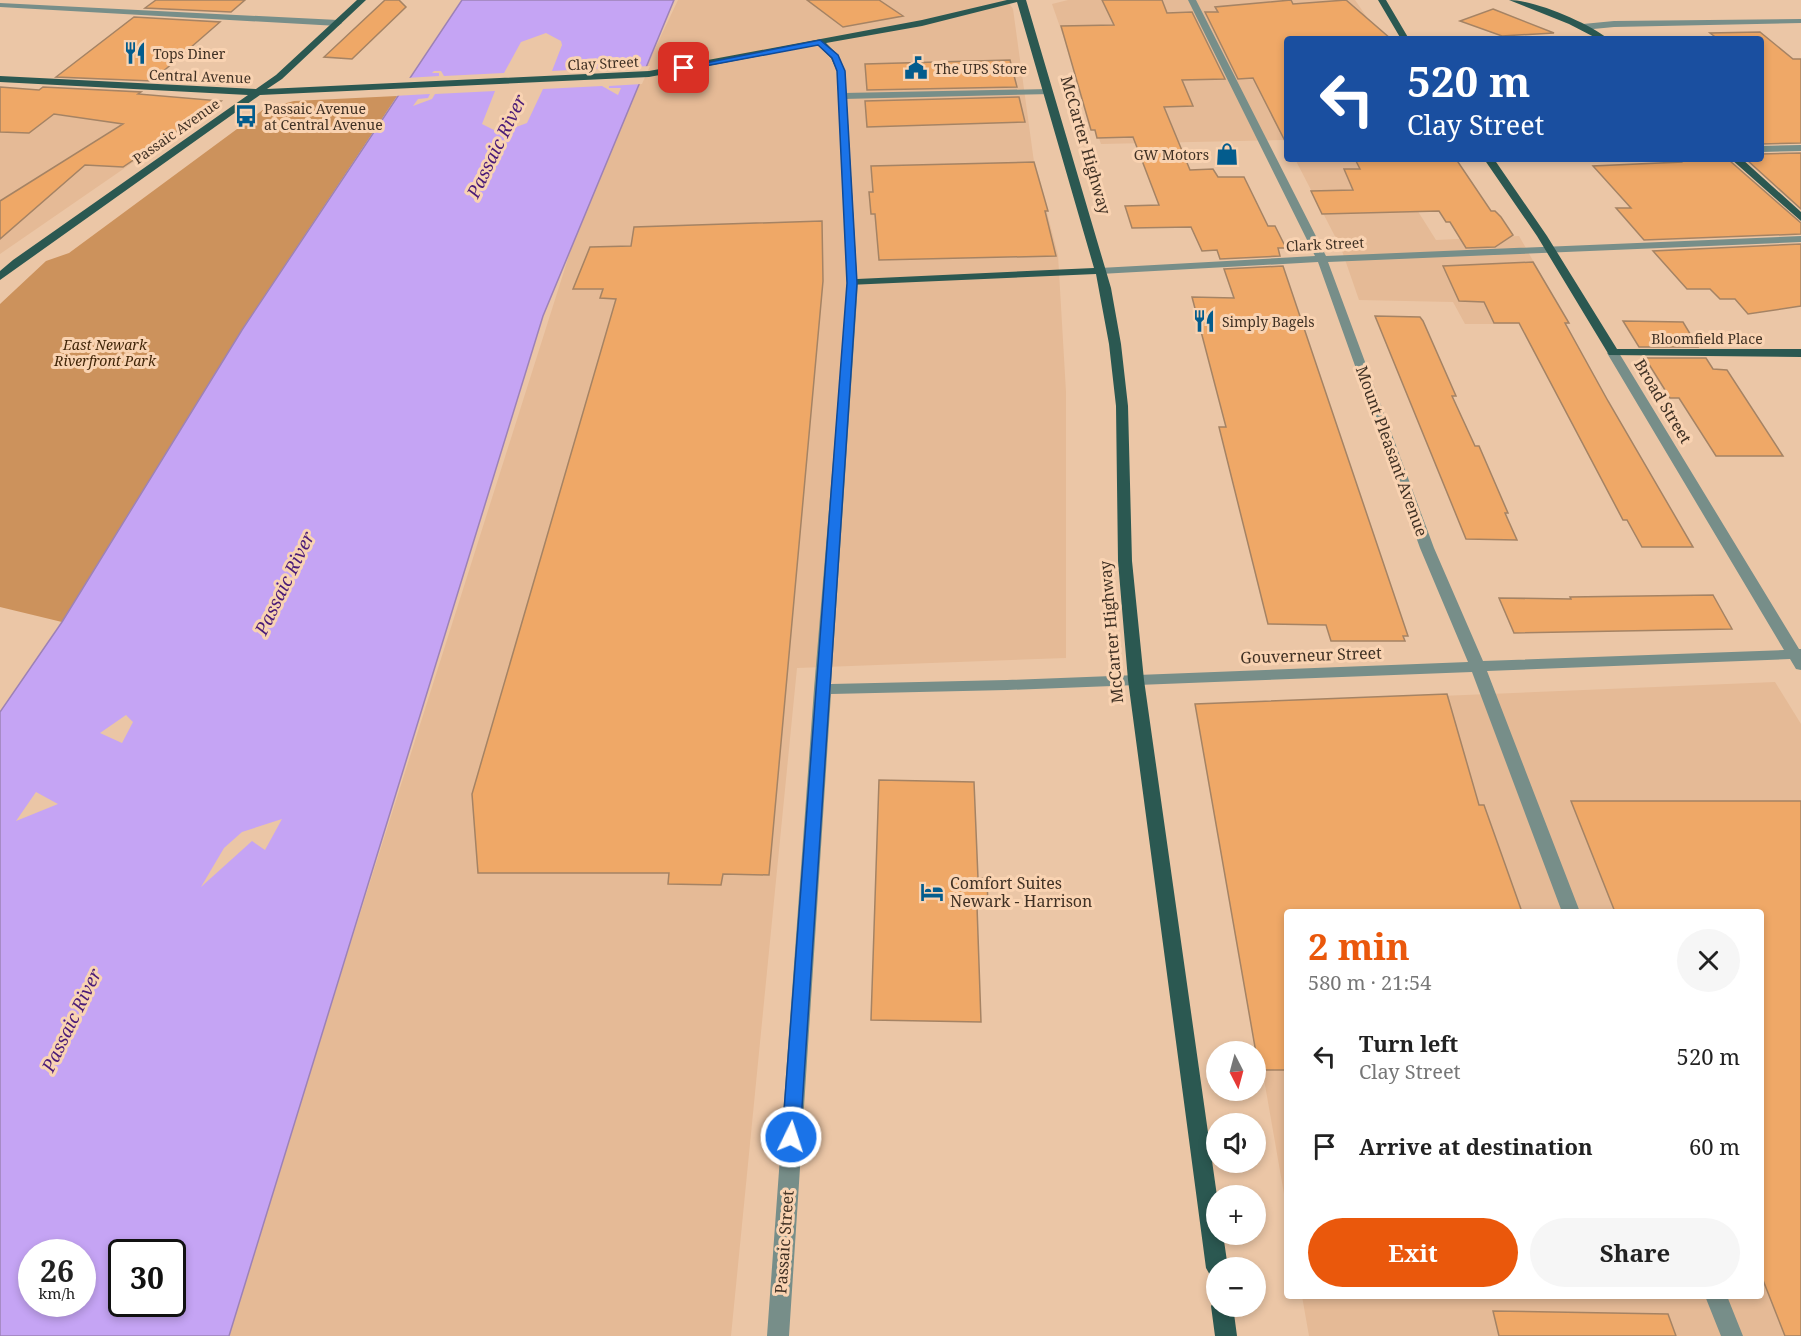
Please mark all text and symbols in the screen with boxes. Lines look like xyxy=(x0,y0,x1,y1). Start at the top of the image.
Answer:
restaurant icon: Tops Diner xyxy=(122,40,148,66)
pin xyxy=(658,42,709,93)
place label: Tops Diner xyxy=(153,44,226,63)
icon: arrive xyxy=(667,51,700,84)
street label: Clay Street xyxy=(567,52,639,74)
text: 520 m xyxy=(1407,52,1531,109)
public building icon: The UPS Store xyxy=(903,55,929,81)
place label: The UPS Store xyxy=(934,59,1027,78)
icon: left xyxy=(1308,60,1386,138)
street label: Central Avenue xyxy=(149,65,251,87)
street label: McCarter Highway xyxy=(1056,73,1117,218)
water label: Passaic River xyxy=(460,90,532,203)
street label: Passaic Avenue xyxy=(129,94,223,168)
place label: Passaic Avenue at Central Avenue xyxy=(264,99,383,134)
bus stop icon: Passaic Avenue at Central Avenue xyxy=(233,103,259,129)
text: Clay Street xyxy=(1407,106,1544,143)
shop icon: GW Motors xyxy=(1214,141,1240,167)
place label: GW Motors xyxy=(1134,145,1209,164)
street label: Clark Street xyxy=(1285,232,1365,256)
restaurant icon: Simply Bagels xyxy=(1191,308,1217,334)
place label: Simply Bagels xyxy=(1222,312,1315,331)
street label: Bloomfield Place xyxy=(1651,329,1763,348)
park label: East Newark Riverfront Park xyxy=(53,335,157,370)
street label: Broad Street xyxy=(1629,355,1697,448)
street label: Mount Pleasant Avenue xyxy=(1351,363,1433,539)
water label: Passaic River xyxy=(248,527,320,640)
street label: McCarter Highway xyxy=(1094,559,1128,704)
street label: Gouverneur Street xyxy=(1240,642,1382,668)
place label: Comfort Suites Newark - Harrison xyxy=(950,872,1092,912)
hotel icon: Comfort Suites Newark - Harrison xyxy=(919,879,945,905)
text: 2 min xyxy=(1308,922,1410,971)
button: close xyxy=(1677,929,1740,992)
water label: Passaic River xyxy=(35,964,107,1077)
text: 580 m · 21:54 xyxy=(1308,969,1431,996)
text: Turn left xyxy=(1359,1028,1458,1058)
icon: left xyxy=(1308,1040,1341,1073)
north arrow xyxy=(1206,1041,1266,1101)
map controls xyxy=(1206,1041,1266,1317)
text: 520 m xyxy=(1677,1041,1740,1071)
text: Clay Street xyxy=(1359,1058,1461,1085)
position arrow xyxy=(759,1105,823,1169)
button: sound xyxy=(1206,1113,1266,1173)
icon: arrive xyxy=(1308,1130,1341,1163)
text: Arrive at destination xyxy=(1359,1131,1593,1161)
text: 60 m xyxy=(1689,1131,1740,1161)
button: + xyxy=(1206,1185,1266,1245)
street label: Passaic Street xyxy=(769,1189,799,1295)
button: Exit xyxy=(1308,1218,1518,1287)
button: Share xyxy=(1530,1218,1740,1287)
speed limit sign: 30 xyxy=(108,1239,186,1317)
text: 26 xyxy=(40,1250,74,1291)
button: − xyxy=(1206,1257,1266,1317)
text: km/h xyxy=(39,1283,75,1303)

